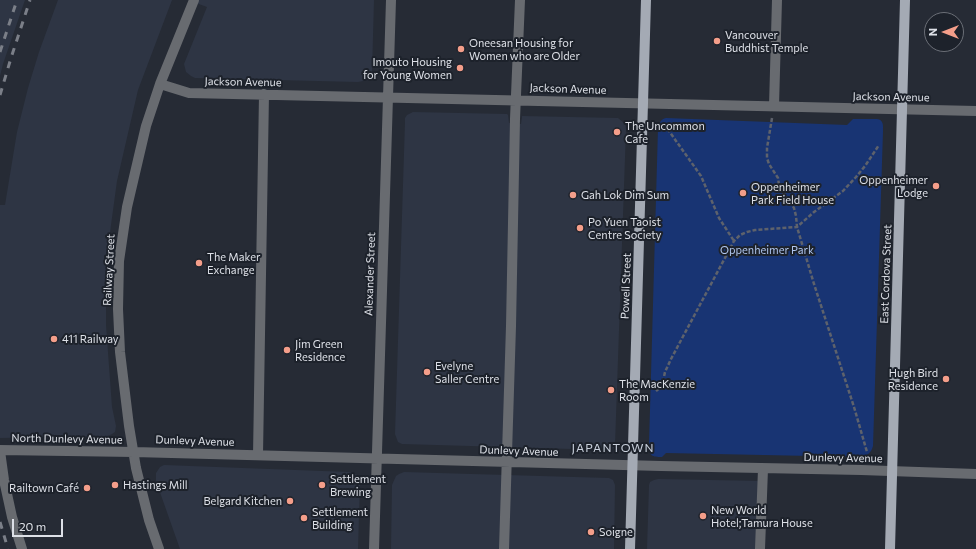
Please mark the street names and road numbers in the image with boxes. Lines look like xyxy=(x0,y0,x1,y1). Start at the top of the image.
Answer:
street label: Jackson Avenue xyxy=(204,75,282,89)
street label: Jackson Avenue xyxy=(529,81,607,97)
street label: Jackson Avenue xyxy=(852,90,930,104)
street label: East Cordova Street xyxy=(878,224,894,324)
street label: Alexander Street xyxy=(362,232,378,316)
street label: Railway Street xyxy=(101,234,117,306)
street label: Powell Street xyxy=(618,253,634,319)
street label: North Dunlevy Avenue xyxy=(11,431,123,447)
street label: Dunlevy Avenue xyxy=(155,433,235,449)
street label: Dunlevy Avenue xyxy=(479,443,559,459)
street label: Dunlevy Avenue xyxy=(803,451,883,465)

